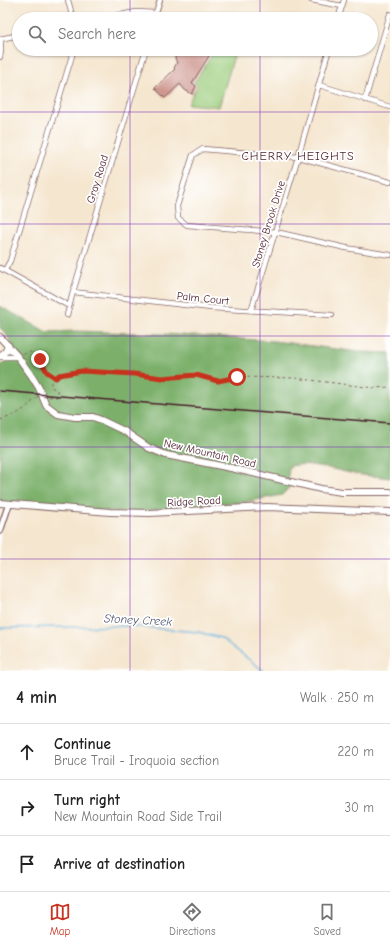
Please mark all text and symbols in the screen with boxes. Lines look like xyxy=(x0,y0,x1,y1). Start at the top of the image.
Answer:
search box xyxy=(12,12,378,56)
icon: search xyxy=(26,23,48,45)
text: Search here xyxy=(58,25,136,43)
district label: CHERRY HEIGHTS xyxy=(241,149,355,163)
street label: Gray Road xyxy=(84,153,111,205)
street label: Stoney Brook Drive xyxy=(249,179,288,269)
street label: Palm Court xyxy=(176,289,230,308)
route end xyxy=(31,350,49,368)
route start xyxy=(228,368,246,386)
street label: New Mountain Road xyxy=(163,437,257,470)
street label: Ridge Road xyxy=(167,494,221,509)
water label: Stoney Creek xyxy=(104,611,173,629)
text: 4 min xyxy=(16,688,57,707)
text: Walk · 250 m xyxy=(300,690,374,705)
text: Continue xyxy=(54,735,111,753)
icon: ahead xyxy=(16,741,38,763)
text: 220 m xyxy=(337,744,374,759)
text: Bruce Trail - Iroquoia section xyxy=(54,753,219,768)
text: Turn right xyxy=(54,791,120,809)
icon: right xyxy=(16,797,38,819)
text: 30 m xyxy=(344,800,374,815)
text: New Mountain Road Side Trail xyxy=(54,809,222,824)
icon: arrive xyxy=(16,853,38,875)
text: Arrive at destination xyxy=(54,855,185,873)
tab: Map xyxy=(49,901,71,938)
tab: Directions xyxy=(169,901,216,938)
tab: Saved xyxy=(314,901,341,938)

